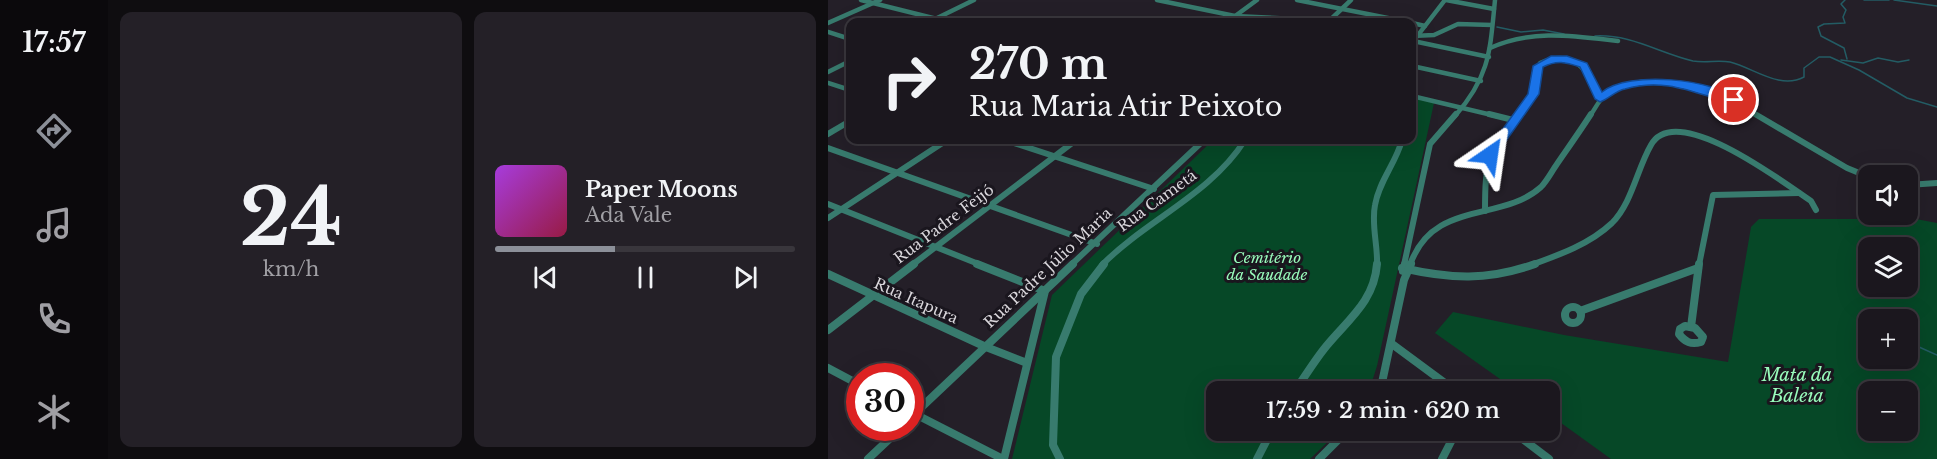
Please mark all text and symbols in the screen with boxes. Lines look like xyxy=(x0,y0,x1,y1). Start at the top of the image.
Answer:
text: 17:57 xyxy=(22,26,86,59)
text: 270 m xyxy=(969,38,1107,90)
icon: right xyxy=(870,42,948,120)
pin xyxy=(1708,74,1759,125)
icon: arrive xyxy=(1717,83,1750,116)
text: Rua Maria Atir Peixoto xyxy=(969,90,1282,123)
icon: directions xyxy=(33,110,75,152)
position arrow xyxy=(1458,123,1522,187)
street label: Rua Cametá xyxy=(1113,165,1201,236)
map controls xyxy=(1858,165,1918,441)
button: sound xyxy=(1858,165,1918,225)
text: 24 xyxy=(240,169,342,266)
text: Paper Moons xyxy=(585,176,738,203)
street label: Rua Padre Feijó xyxy=(890,180,998,267)
text: Ada Vale xyxy=(585,203,672,227)
street label: Rua Padre Júlio Maria xyxy=(980,203,1116,332)
icon: music xyxy=(33,204,75,246)
button: layers xyxy=(1858,237,1918,297)
park label: Cemitério da Saudade xyxy=(1227,248,1308,284)
text: km/h xyxy=(263,257,319,281)
icon: previous xyxy=(529,261,562,294)
icon: pause xyxy=(629,261,662,294)
icon: next xyxy=(729,261,762,294)
street label: Rua Itapura xyxy=(871,274,962,328)
icon: phone xyxy=(33,298,75,340)
button: + xyxy=(1858,309,1918,369)
speed limit sign: 30 xyxy=(846,363,924,441)
park label: Mata da Baleia xyxy=(1761,364,1832,407)
button: − xyxy=(1858,381,1918,441)
icon: climate xyxy=(33,391,75,433)
text: 17:59 · 2 min · 620 m xyxy=(1266,397,1500,424)

